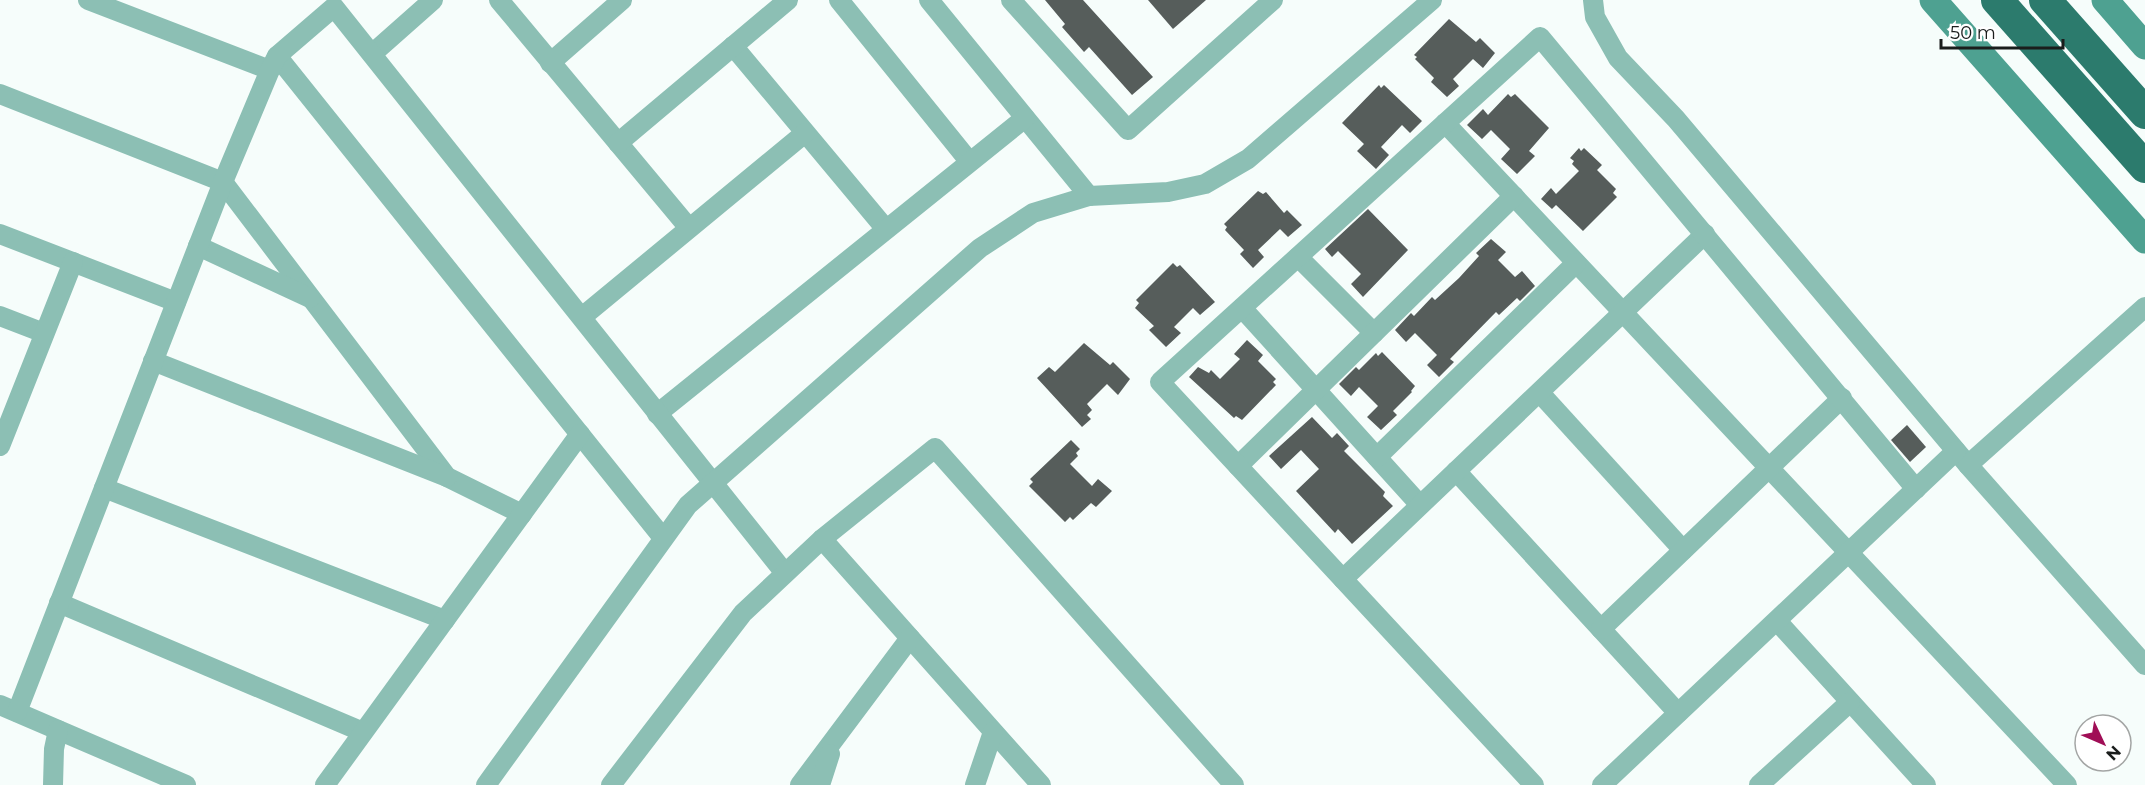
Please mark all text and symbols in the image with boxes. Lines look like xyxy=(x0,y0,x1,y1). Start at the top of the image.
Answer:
scale bar xyxy=(1941,12,2062,50)
text: 50 m xyxy=(1950,22,1996,44)
north arrow xyxy=(2073,713,2133,773)
text: N xyxy=(2102,742,2125,764)

